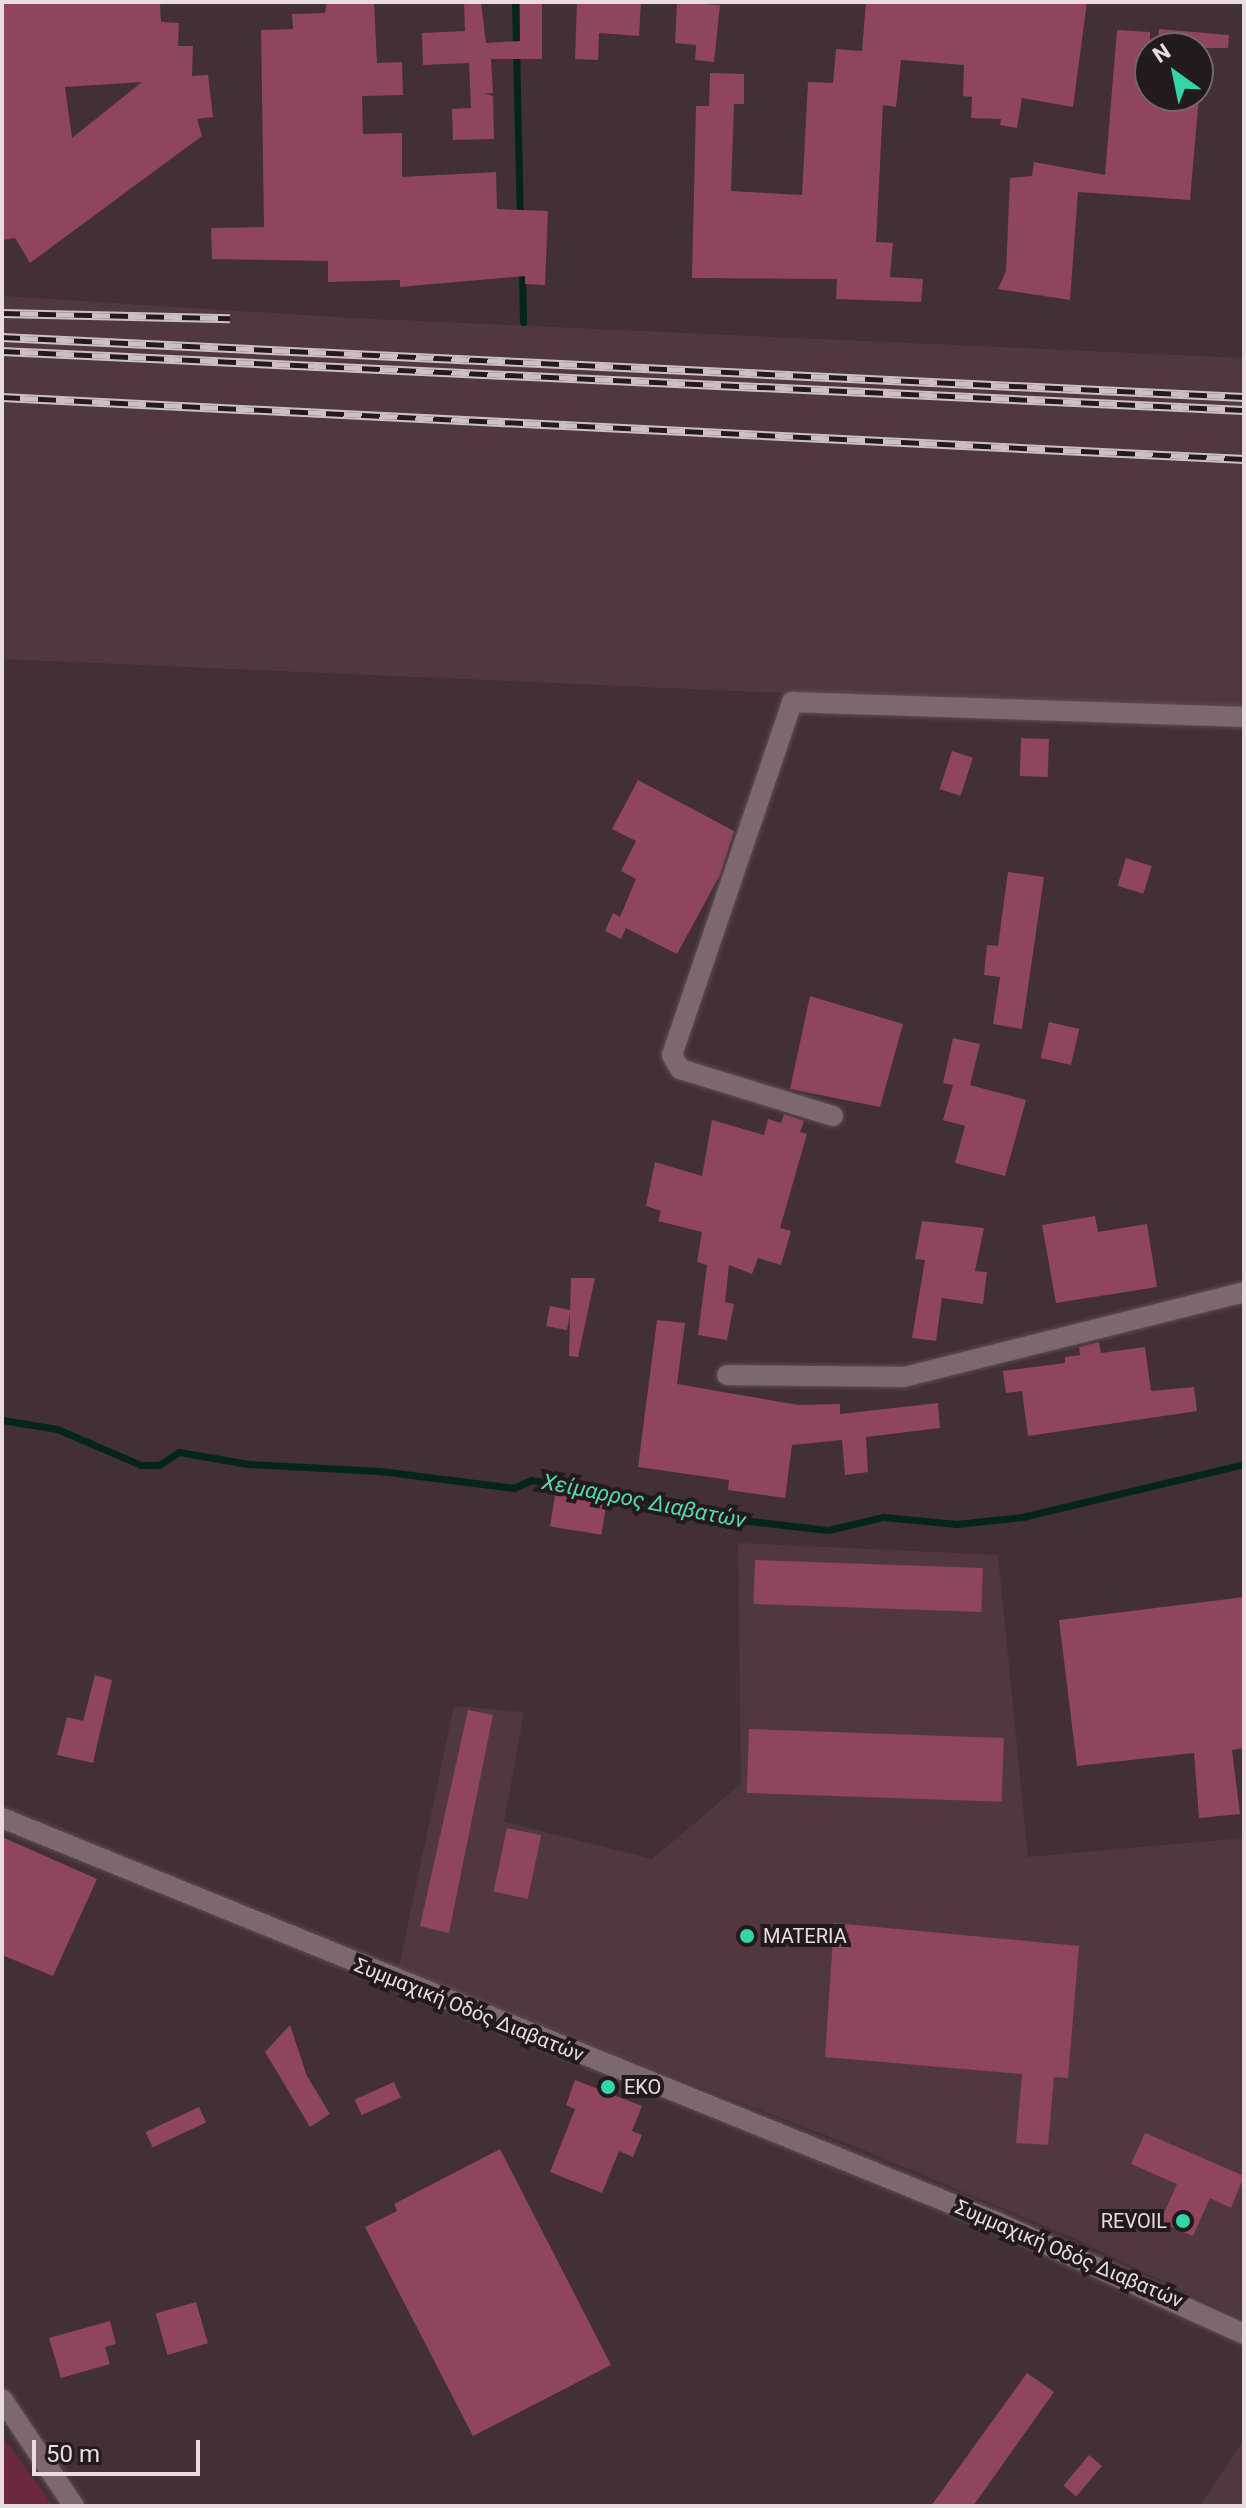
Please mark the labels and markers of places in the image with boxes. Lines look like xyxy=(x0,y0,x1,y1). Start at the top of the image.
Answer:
place label: MATERIA xyxy=(763,1924,847,1948)
marker: MATERIA xyxy=(738,1927,756,1945)
place label: EKO xyxy=(624,2075,661,2099)
marker: EKO xyxy=(599,2078,617,2096)
place label: REVOIL xyxy=(1101,2209,1167,2233)
marker: REVOIL xyxy=(1174,2212,1192,2230)

